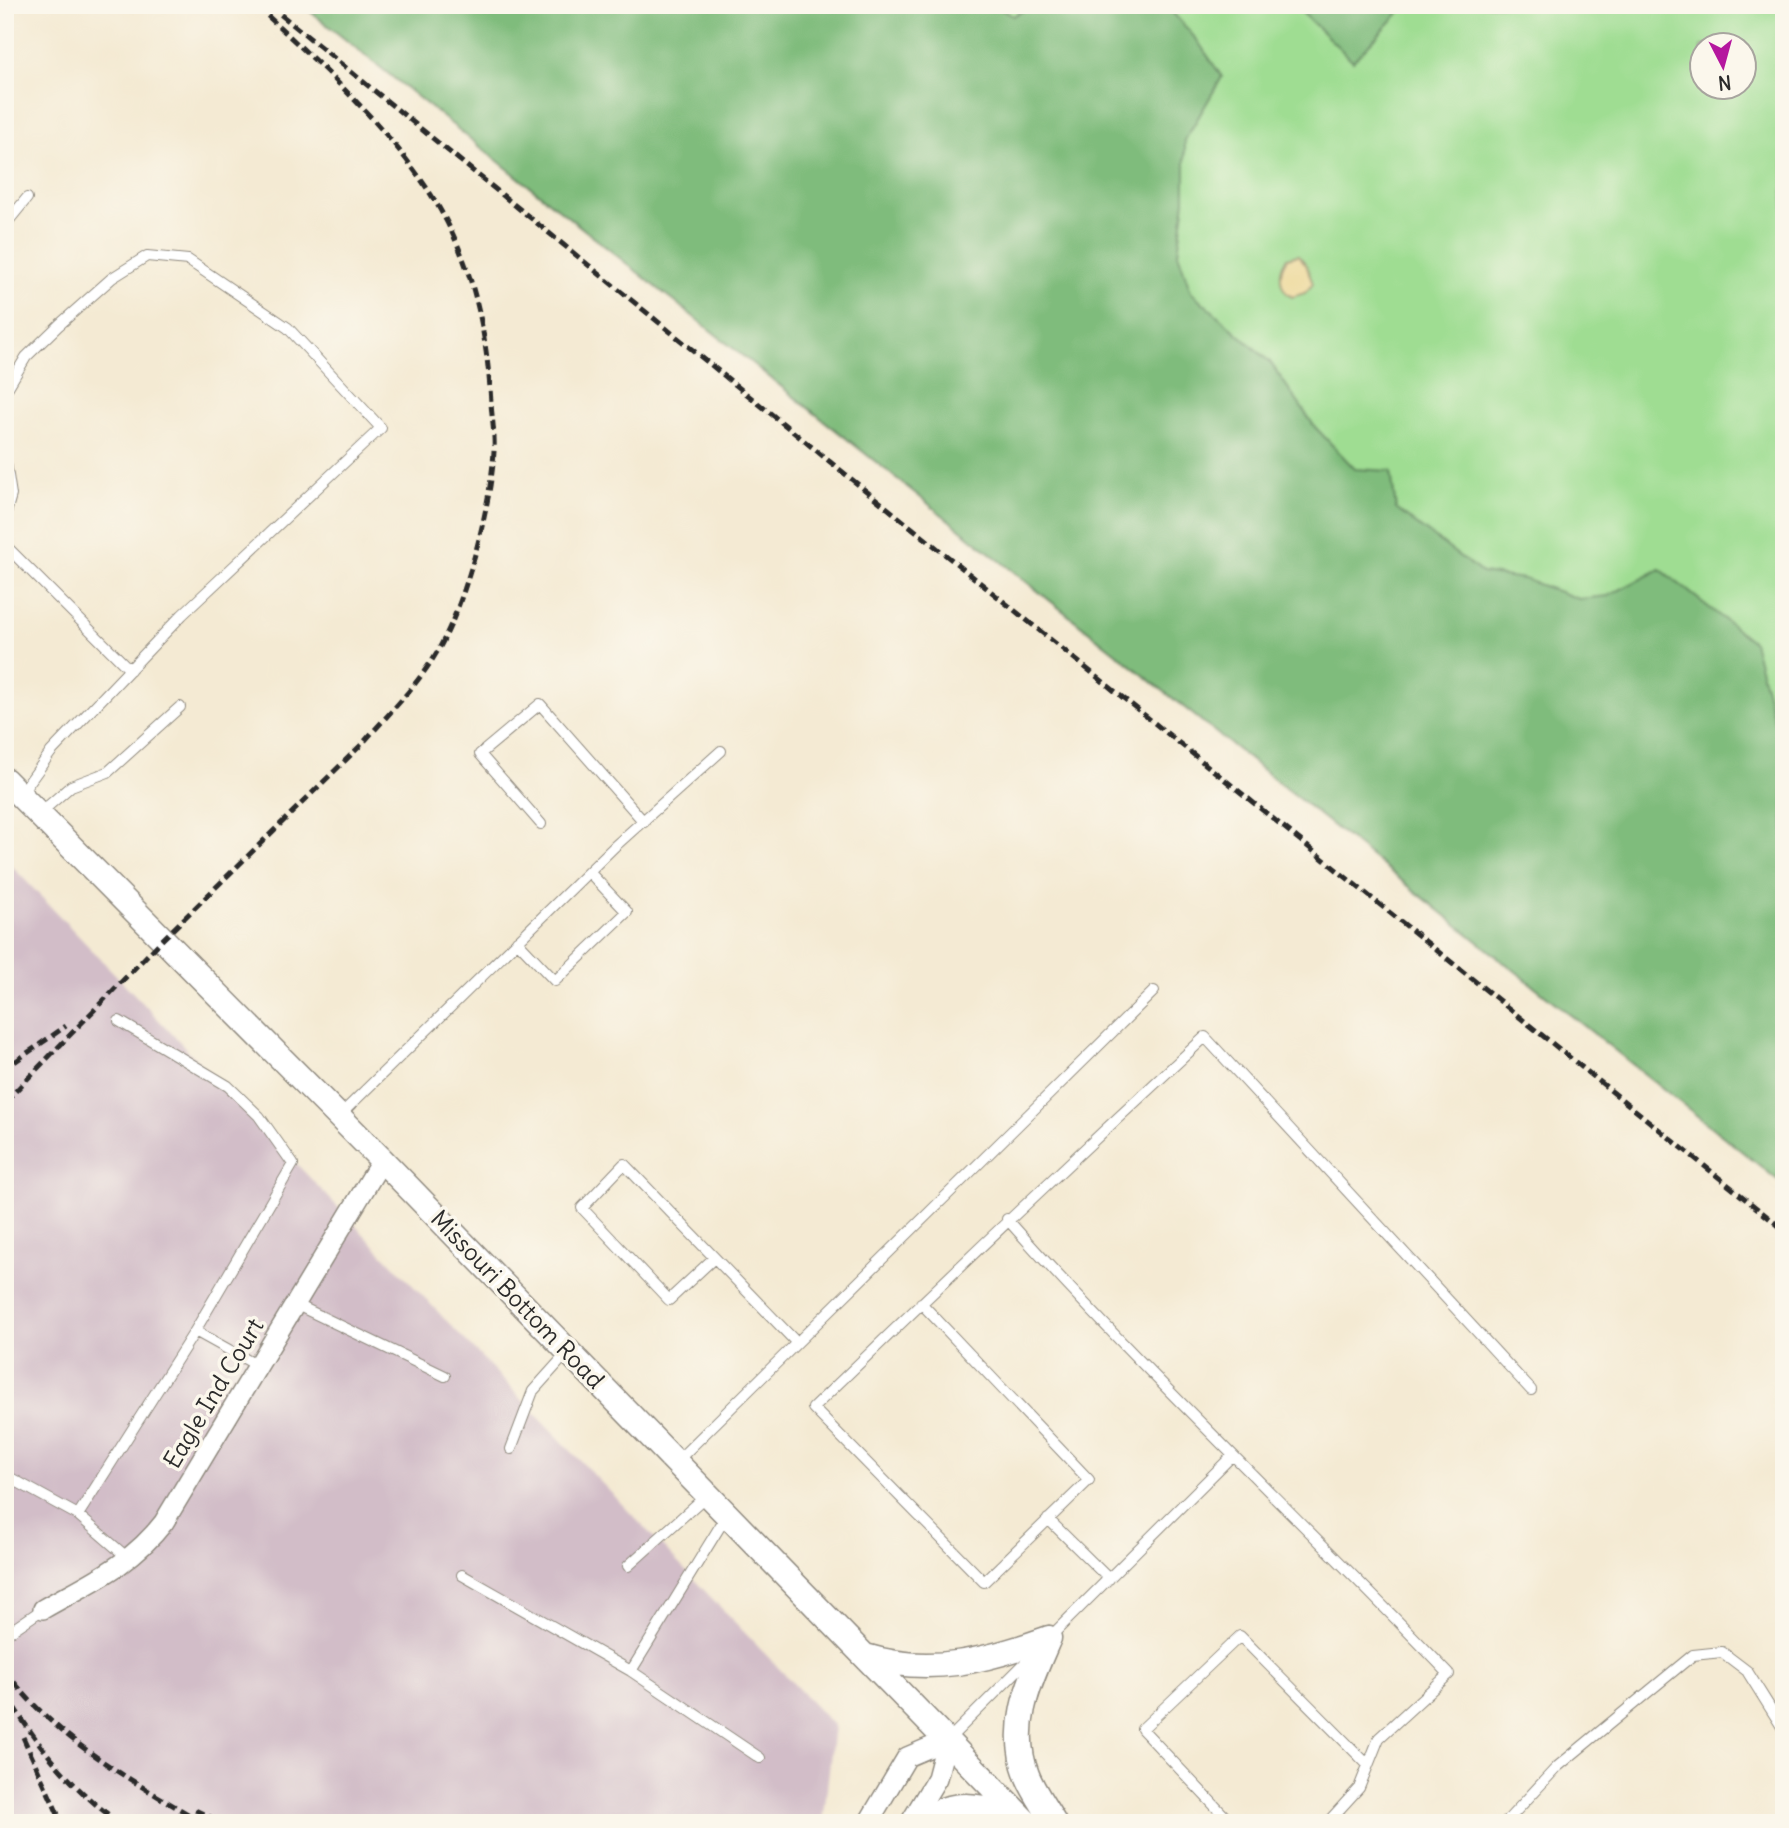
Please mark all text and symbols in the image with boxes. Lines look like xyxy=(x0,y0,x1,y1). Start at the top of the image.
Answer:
north arrow xyxy=(1688,32,1758,102)
text: N xyxy=(1717,70,1733,96)
street label: Missouri Bottom Road xyxy=(425,1203,611,1395)
street label: Eagle Ind Court xyxy=(156,1313,270,1473)

